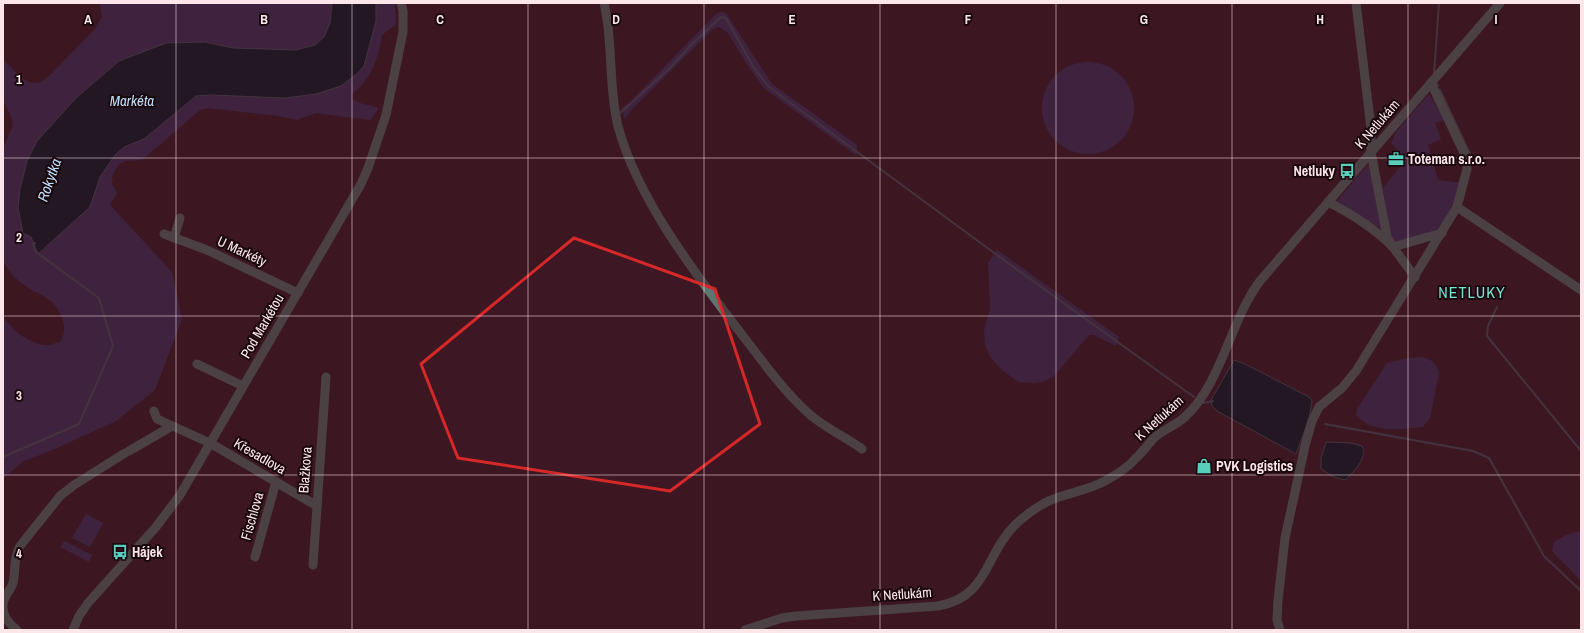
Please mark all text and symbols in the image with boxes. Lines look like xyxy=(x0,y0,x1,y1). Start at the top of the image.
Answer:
text: A xyxy=(84,11,92,28)
text: B xyxy=(260,11,268,28)
text: C xyxy=(436,11,444,28)
text: D xyxy=(612,11,620,28)
text: E xyxy=(788,11,796,28)
text: F xyxy=(965,11,972,28)
text: G xyxy=(1140,11,1148,28)
text: H xyxy=(1316,11,1324,28)
text: I xyxy=(1495,11,1498,28)
text: 1 xyxy=(16,71,22,88)
water label: Markéta xyxy=(110,90,154,111)
street label: K Netlukám xyxy=(1351,96,1403,152)
office icon: Toteman s.r.o. xyxy=(1387,150,1405,168)
place label: Toteman s.r.o. xyxy=(1408,150,1485,168)
water label: Rokytka xyxy=(32,155,66,204)
place label: Netluky xyxy=(1294,162,1336,180)
bus stop icon: Netluky xyxy=(1338,162,1356,180)
text: 2 xyxy=(16,229,22,246)
street label: U Markéty xyxy=(214,232,270,270)
district label: NETLUKY xyxy=(1438,281,1506,303)
street label: Pod Markétou xyxy=(236,291,288,361)
text: 3 xyxy=(16,387,22,404)
street label: K Netlukám xyxy=(1131,391,1187,445)
street label: Křesadlova xyxy=(231,434,290,478)
street label: Blažkova xyxy=(294,446,316,494)
shop icon: PVK Logistics xyxy=(1195,457,1213,475)
place label: PVK Logistics xyxy=(1216,457,1293,475)
street label: Fischlova xyxy=(237,489,268,542)
bus stop icon: Hájek xyxy=(111,543,129,561)
place label: Hájek xyxy=(132,543,163,561)
text: 4 xyxy=(16,545,22,562)
street label: K Netlukám xyxy=(872,583,932,605)

